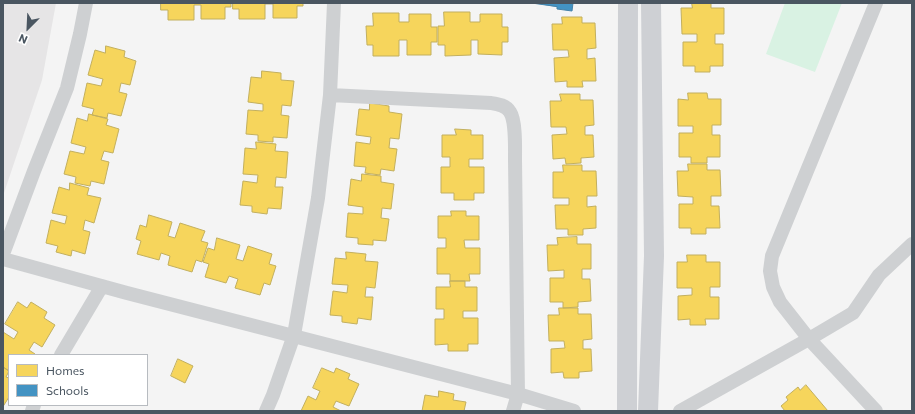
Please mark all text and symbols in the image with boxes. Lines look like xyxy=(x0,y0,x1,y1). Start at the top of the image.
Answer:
north arrow xyxy=(8,8,48,48)
text: N xyxy=(17,32,29,47)
legend xyxy=(8,354,148,406)
text: Homes xyxy=(46,363,84,377)
text: Schools xyxy=(46,383,89,397)

